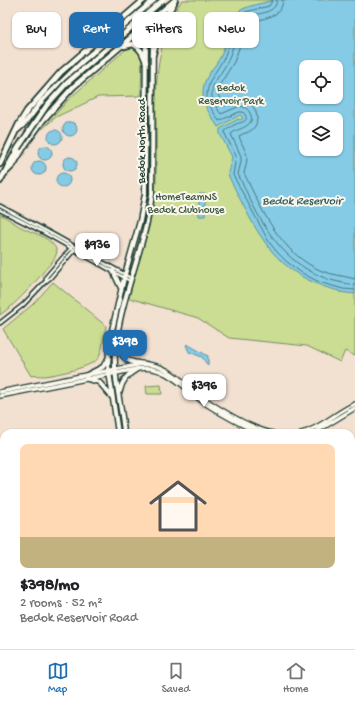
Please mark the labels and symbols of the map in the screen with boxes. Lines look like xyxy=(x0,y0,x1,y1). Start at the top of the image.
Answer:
park label: Bedok Reservoir Park xyxy=(198,83,265,108)
street label: Bedok North Road xyxy=(137,97,149,184)
park label: HomeTeamNS Bedok Clubhouse xyxy=(147,192,225,217)
water label: Bedok Reservoir xyxy=(262,195,344,209)
pin: $936 xyxy=(73,233,121,267)
pin: $398 xyxy=(101,330,149,364)
pin: $396 xyxy=(180,374,228,408)

